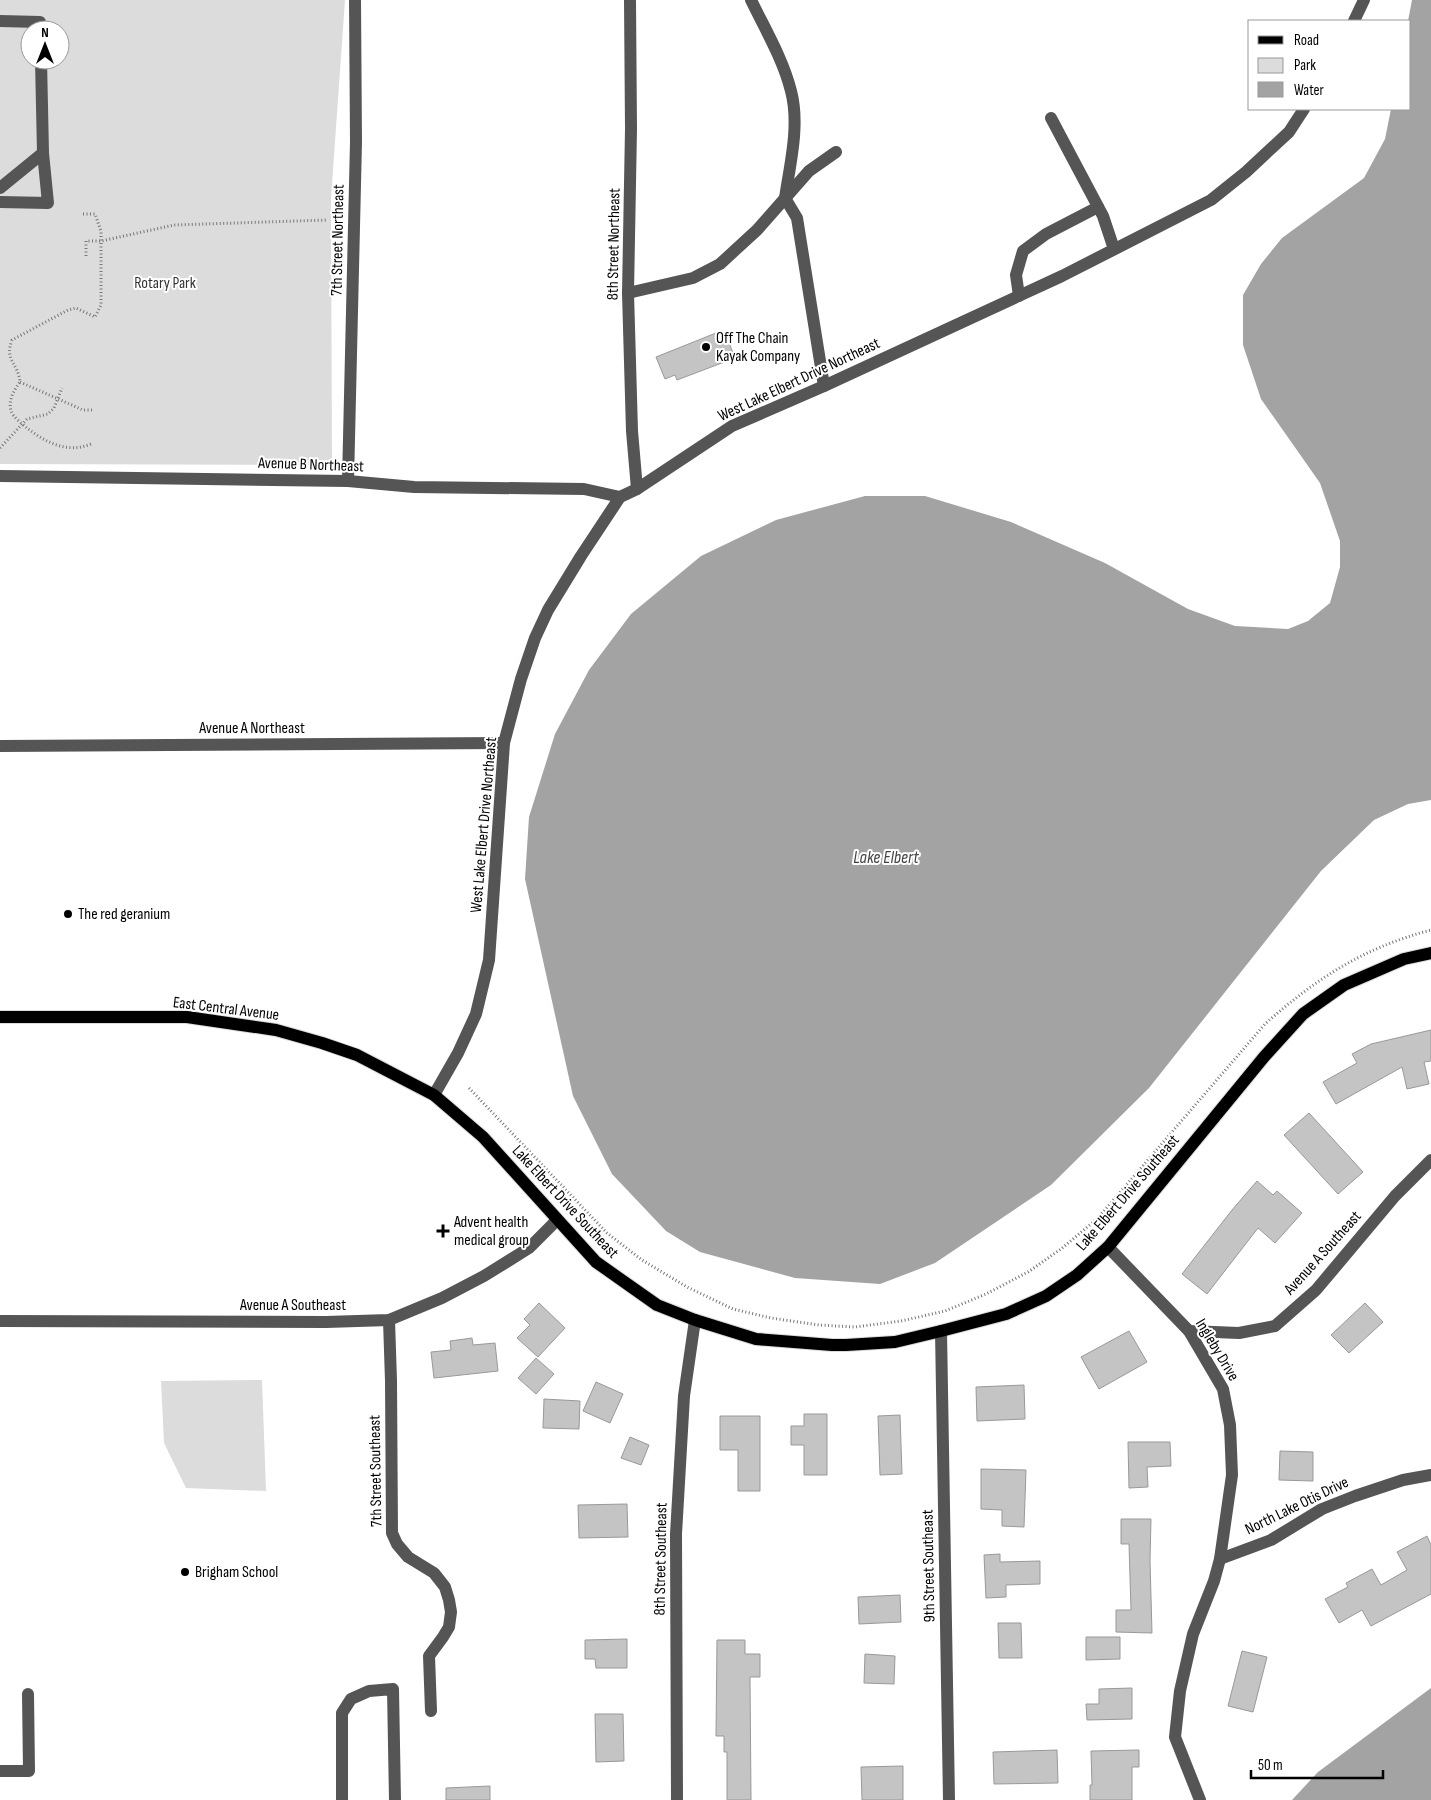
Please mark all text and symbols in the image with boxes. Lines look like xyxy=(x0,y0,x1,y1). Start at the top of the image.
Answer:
north arrow xyxy=(20,20,70,70)
legend xyxy=(1248,20,1411,110)
text: N xyxy=(41,24,49,41)
text: Road xyxy=(1294,31,1319,50)
text: Park xyxy=(1294,56,1316,75)
text: Water xyxy=(1294,81,1325,100)
street label: 7th Street Northeast xyxy=(328,184,348,296)
street label: 8th Street Northeast xyxy=(604,188,624,300)
park label: Rotary Park xyxy=(134,274,196,293)
place label: Off The Chain Kayak Company xyxy=(716,329,800,366)
street label: West Lake Elbert Drive Northeast xyxy=(715,334,883,426)
marker: Off The Chain Kayak Company xyxy=(700,341,712,353)
street label: Avenue B Northeast xyxy=(257,454,364,476)
street label: Avenue A Northeast xyxy=(198,719,305,738)
street label: West Lake Elbert Drive Northeast xyxy=(467,736,501,914)
water label: Lake Elbert xyxy=(853,847,919,868)
place label: The red geranium xyxy=(78,905,170,924)
marker: The red geranium xyxy=(62,908,74,920)
street label: East Central Avenue xyxy=(172,993,280,1025)
street label: Lake Elbert Drive Southeast xyxy=(1072,1131,1184,1255)
street label: Lake Elbert Drive Southeast xyxy=(508,1142,622,1262)
street label: Avenue A Southeast xyxy=(1280,1207,1366,1300)
place label: Advent health medical group xyxy=(453,1213,529,1250)
marker: Advent health medical group xyxy=(436,1224,450,1238)
street label: Avenue A Southeast xyxy=(239,1296,346,1315)
street label: Ingleby Drive xyxy=(1191,1316,1243,1384)
street label: 7th Street Southeast xyxy=(366,1415,386,1527)
street label: North Lake Otis Drive xyxy=(1242,1473,1352,1539)
street label: 8th Street Southeast xyxy=(651,1502,671,1616)
street label: 9th Street Southeast xyxy=(919,1509,939,1623)
place label: Brigham School xyxy=(195,1563,278,1582)
marker: Brigham School xyxy=(179,1566,191,1578)
scale bar xyxy=(1251,1748,1384,1780)
text: 50 m xyxy=(1258,1756,1283,1775)

